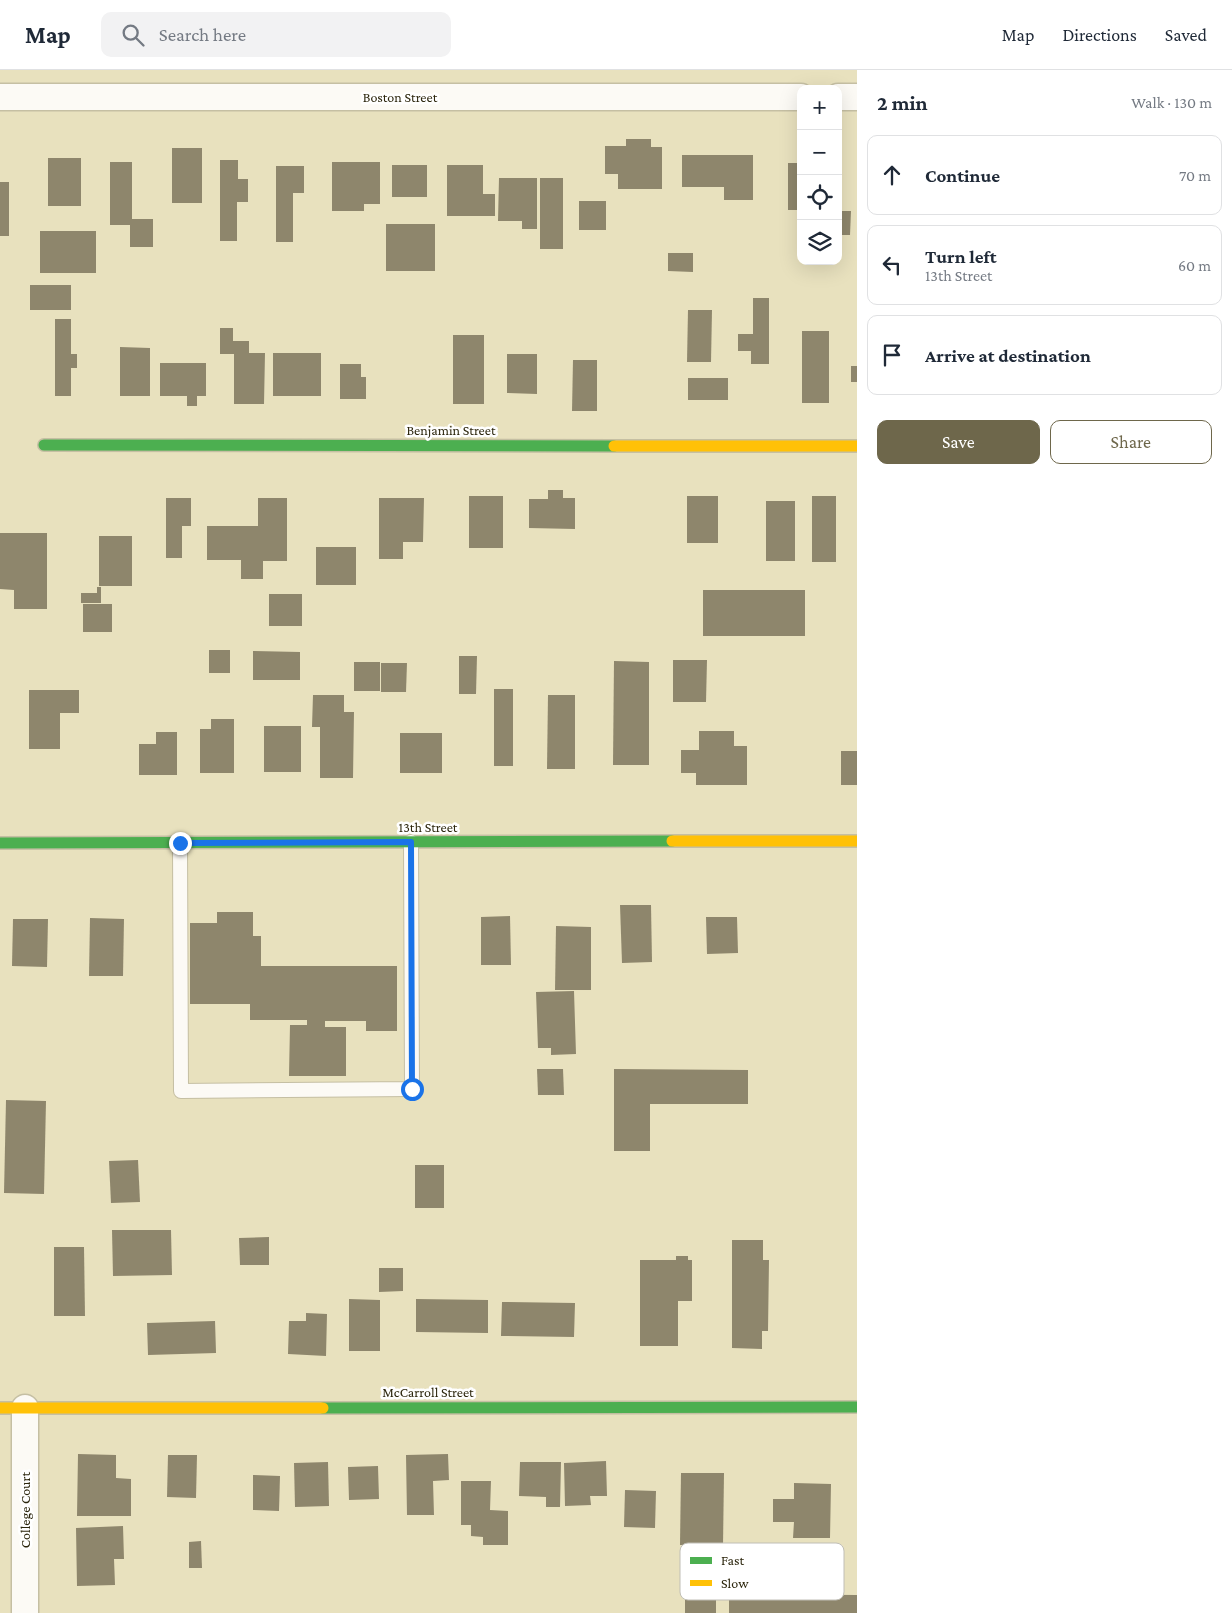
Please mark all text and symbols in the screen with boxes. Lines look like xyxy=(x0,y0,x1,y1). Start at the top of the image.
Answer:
search box xyxy=(101,12,451,57)
text: Map xyxy=(25,21,71,48)
icon: search xyxy=(119,21,147,49)
text: Search here xyxy=(159,24,246,45)
text: Map xyxy=(1002,25,1034,45)
text: Directions xyxy=(1062,25,1137,45)
text: Saved xyxy=(1165,25,1207,45)
map controls xyxy=(797,85,842,265)
button: + xyxy=(797,85,842,130)
street label: Boston Street xyxy=(363,89,438,105)
text: 2 min xyxy=(877,91,928,115)
text: Walk · 130 m xyxy=(1131,94,1212,111)
button: − xyxy=(797,130,842,175)
icon: ahead xyxy=(878,161,906,189)
text: Continue xyxy=(925,165,1000,186)
text: 70 m xyxy=(1179,167,1211,184)
button: locate xyxy=(797,175,842,220)
button: layers xyxy=(797,220,842,265)
text: Turn left xyxy=(925,246,997,267)
icon: left xyxy=(878,251,906,279)
text: 60 m xyxy=(1178,257,1211,274)
text: 13th Street xyxy=(925,267,992,284)
icon: arrive xyxy=(878,341,906,369)
text: Arrive at destination xyxy=(925,345,1091,366)
button: Save xyxy=(877,420,1040,464)
button: Share xyxy=(1050,420,1212,464)
street label: Benjamin Street xyxy=(406,422,496,439)
street label: 13th Street xyxy=(399,819,458,835)
route end xyxy=(169,832,192,855)
route start xyxy=(401,1078,424,1101)
street label: McCarroll Street xyxy=(382,1384,474,1400)
street label: College Court xyxy=(17,1471,33,1548)
legend xyxy=(680,1543,844,1600)
text: Fast xyxy=(721,1552,745,1568)
text: Slow xyxy=(721,1575,749,1591)

